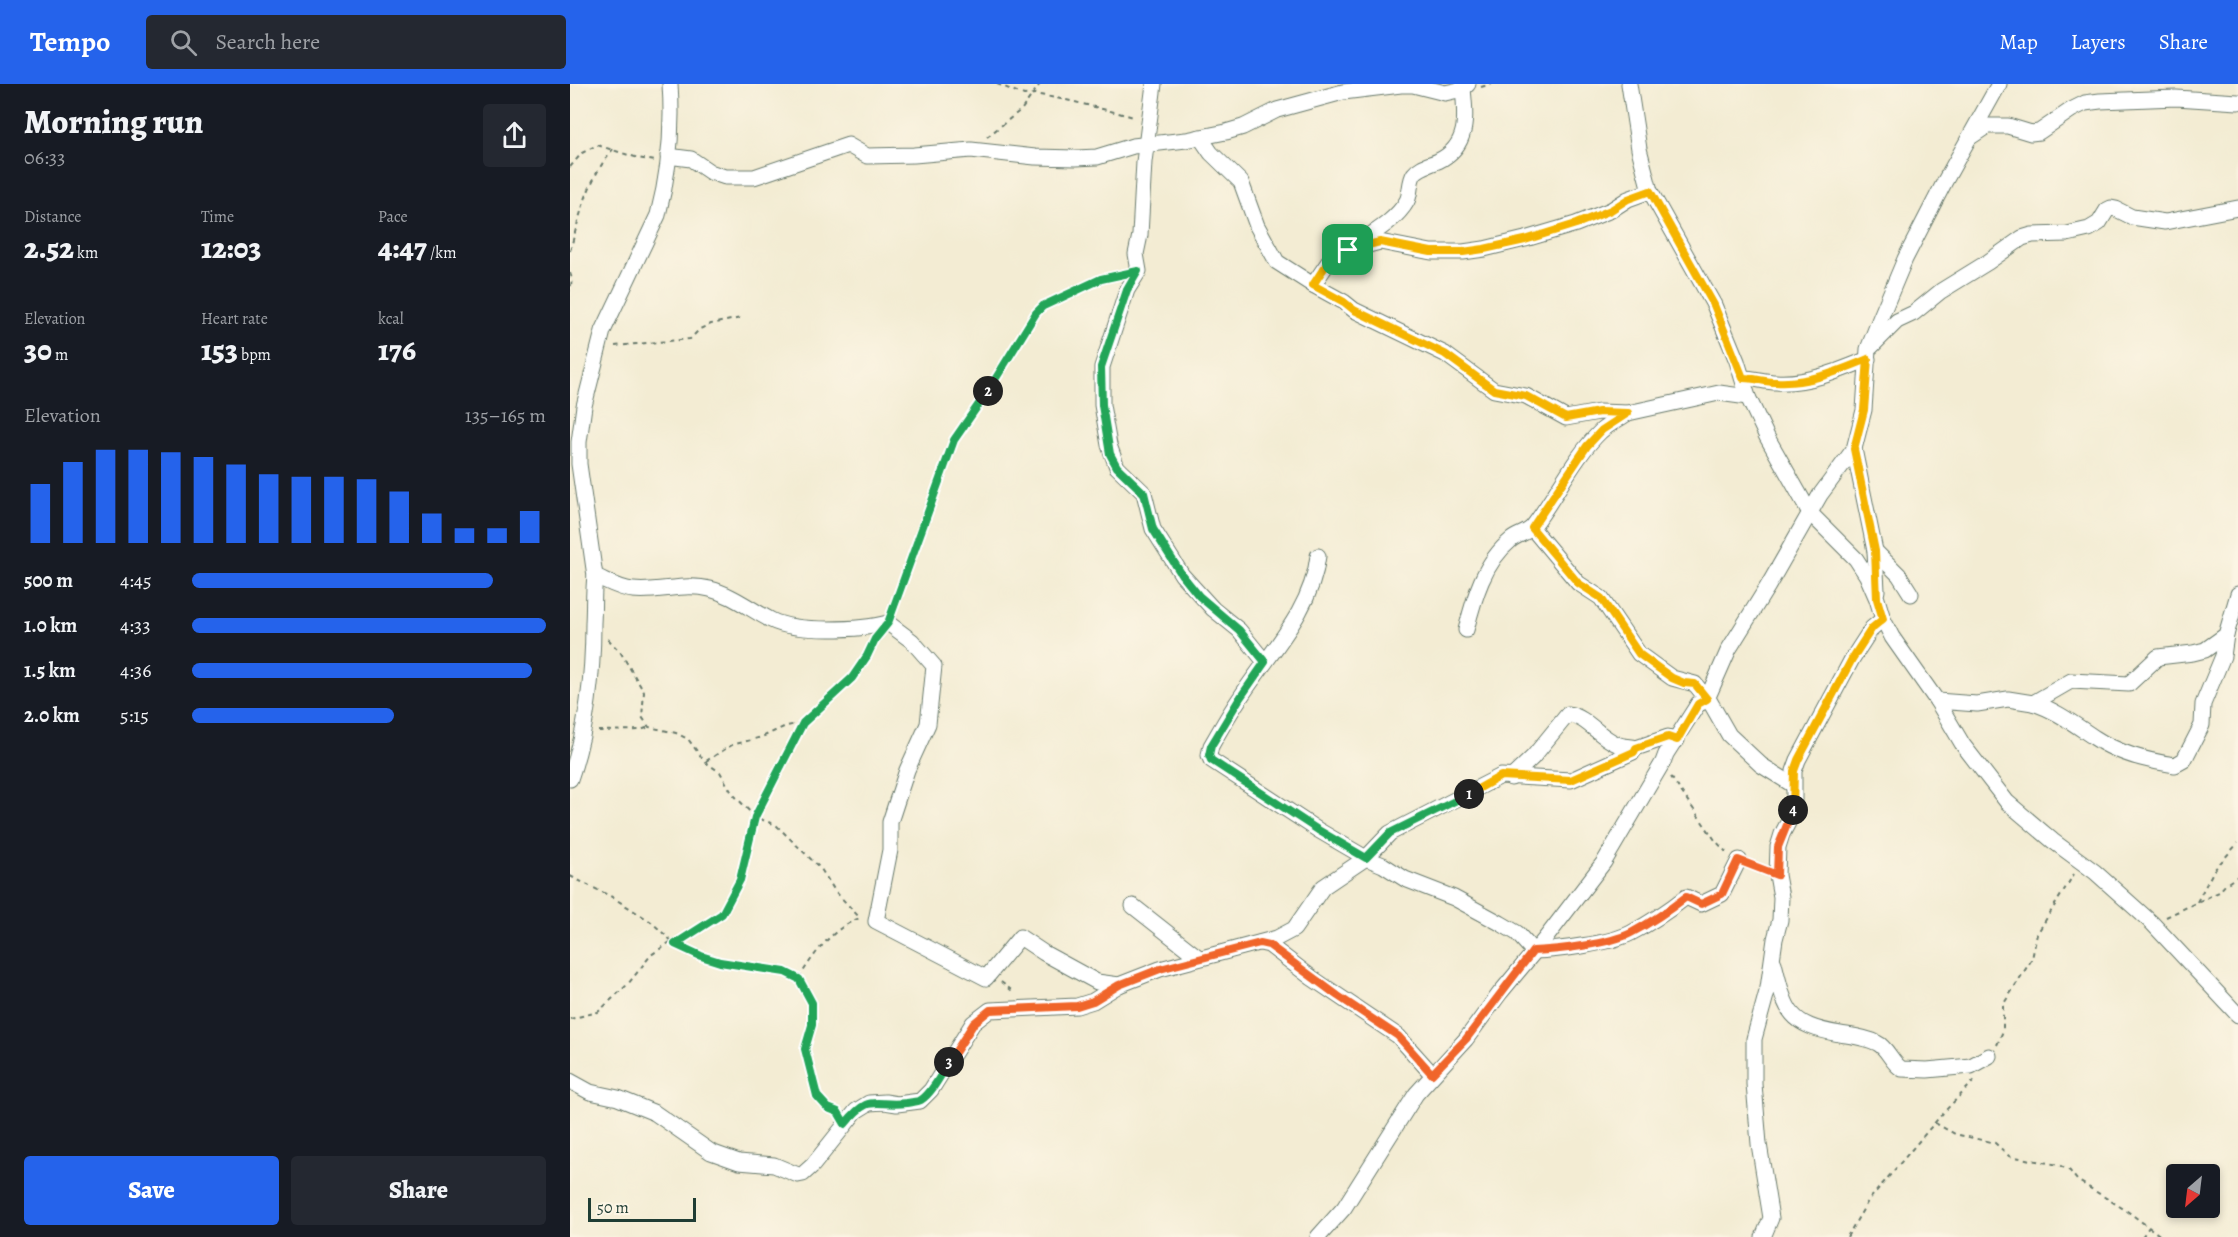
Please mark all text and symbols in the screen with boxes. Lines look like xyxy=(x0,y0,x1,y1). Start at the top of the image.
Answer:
search box xyxy=(146,15,566,69)
text: Tempo xyxy=(30,23,110,61)
icon: search xyxy=(167,26,200,59)
text: Search here xyxy=(215,27,320,57)
text: Map xyxy=(1999,28,2038,56)
text: Layers xyxy=(2071,28,2126,56)
text: Share xyxy=(2159,28,2208,56)
text: Morning run xyxy=(24,99,203,144)
button: share xyxy=(483,104,546,167)
text: 06:33 xyxy=(24,144,65,171)
text: Distance xyxy=(24,206,81,228)
text: Time xyxy=(201,206,234,228)
text: Pace xyxy=(378,206,408,228)
pin xyxy=(1322,224,1373,275)
text: 2.52 xyxy=(24,228,74,268)
text: 12:03 xyxy=(201,228,262,268)
text: 4:47 xyxy=(378,228,427,268)
icon: arrive xyxy=(1331,233,1364,266)
text: km xyxy=(74,242,98,264)
text: /km xyxy=(427,242,456,264)
text: Elevation xyxy=(24,308,85,330)
text: Heart rate xyxy=(201,308,268,330)
text: kcal xyxy=(378,308,404,330)
text: 30 xyxy=(24,330,52,370)
text: 153 xyxy=(201,330,238,370)
text: 176 xyxy=(378,330,416,370)
text: m xyxy=(52,344,68,366)
text: bpm xyxy=(238,344,271,366)
pin: 2 xyxy=(973,376,1003,406)
text: 2 xyxy=(984,380,992,402)
text: Elevation xyxy=(24,402,101,429)
text: 135–165 m xyxy=(465,402,546,429)
text: 500 m xyxy=(24,567,73,594)
text: 4:45 xyxy=(120,567,151,594)
text: 1.0 km xyxy=(24,612,77,639)
text: 4:33 xyxy=(120,612,150,639)
text: 1.5 km xyxy=(24,657,76,684)
text: 4:36 xyxy=(120,657,151,684)
text: 2.0 km xyxy=(24,702,80,729)
text: 5:15 xyxy=(120,702,149,729)
pin: 1 xyxy=(1454,779,1484,809)
text: 1 xyxy=(1466,783,1472,805)
pin: 4 xyxy=(1778,795,1808,825)
text: 4 xyxy=(1789,799,1797,821)
pin: 3 xyxy=(934,1047,964,1077)
text: 3 xyxy=(946,1051,952,1073)
button: Save xyxy=(24,1156,279,1225)
button: Share xyxy=(291,1156,546,1225)
north arrow xyxy=(2166,1164,2220,1218)
map controls xyxy=(2166,1164,2220,1218)
scale bar xyxy=(588,1195,696,1222)
text: 50 m xyxy=(597,1197,629,1219)

